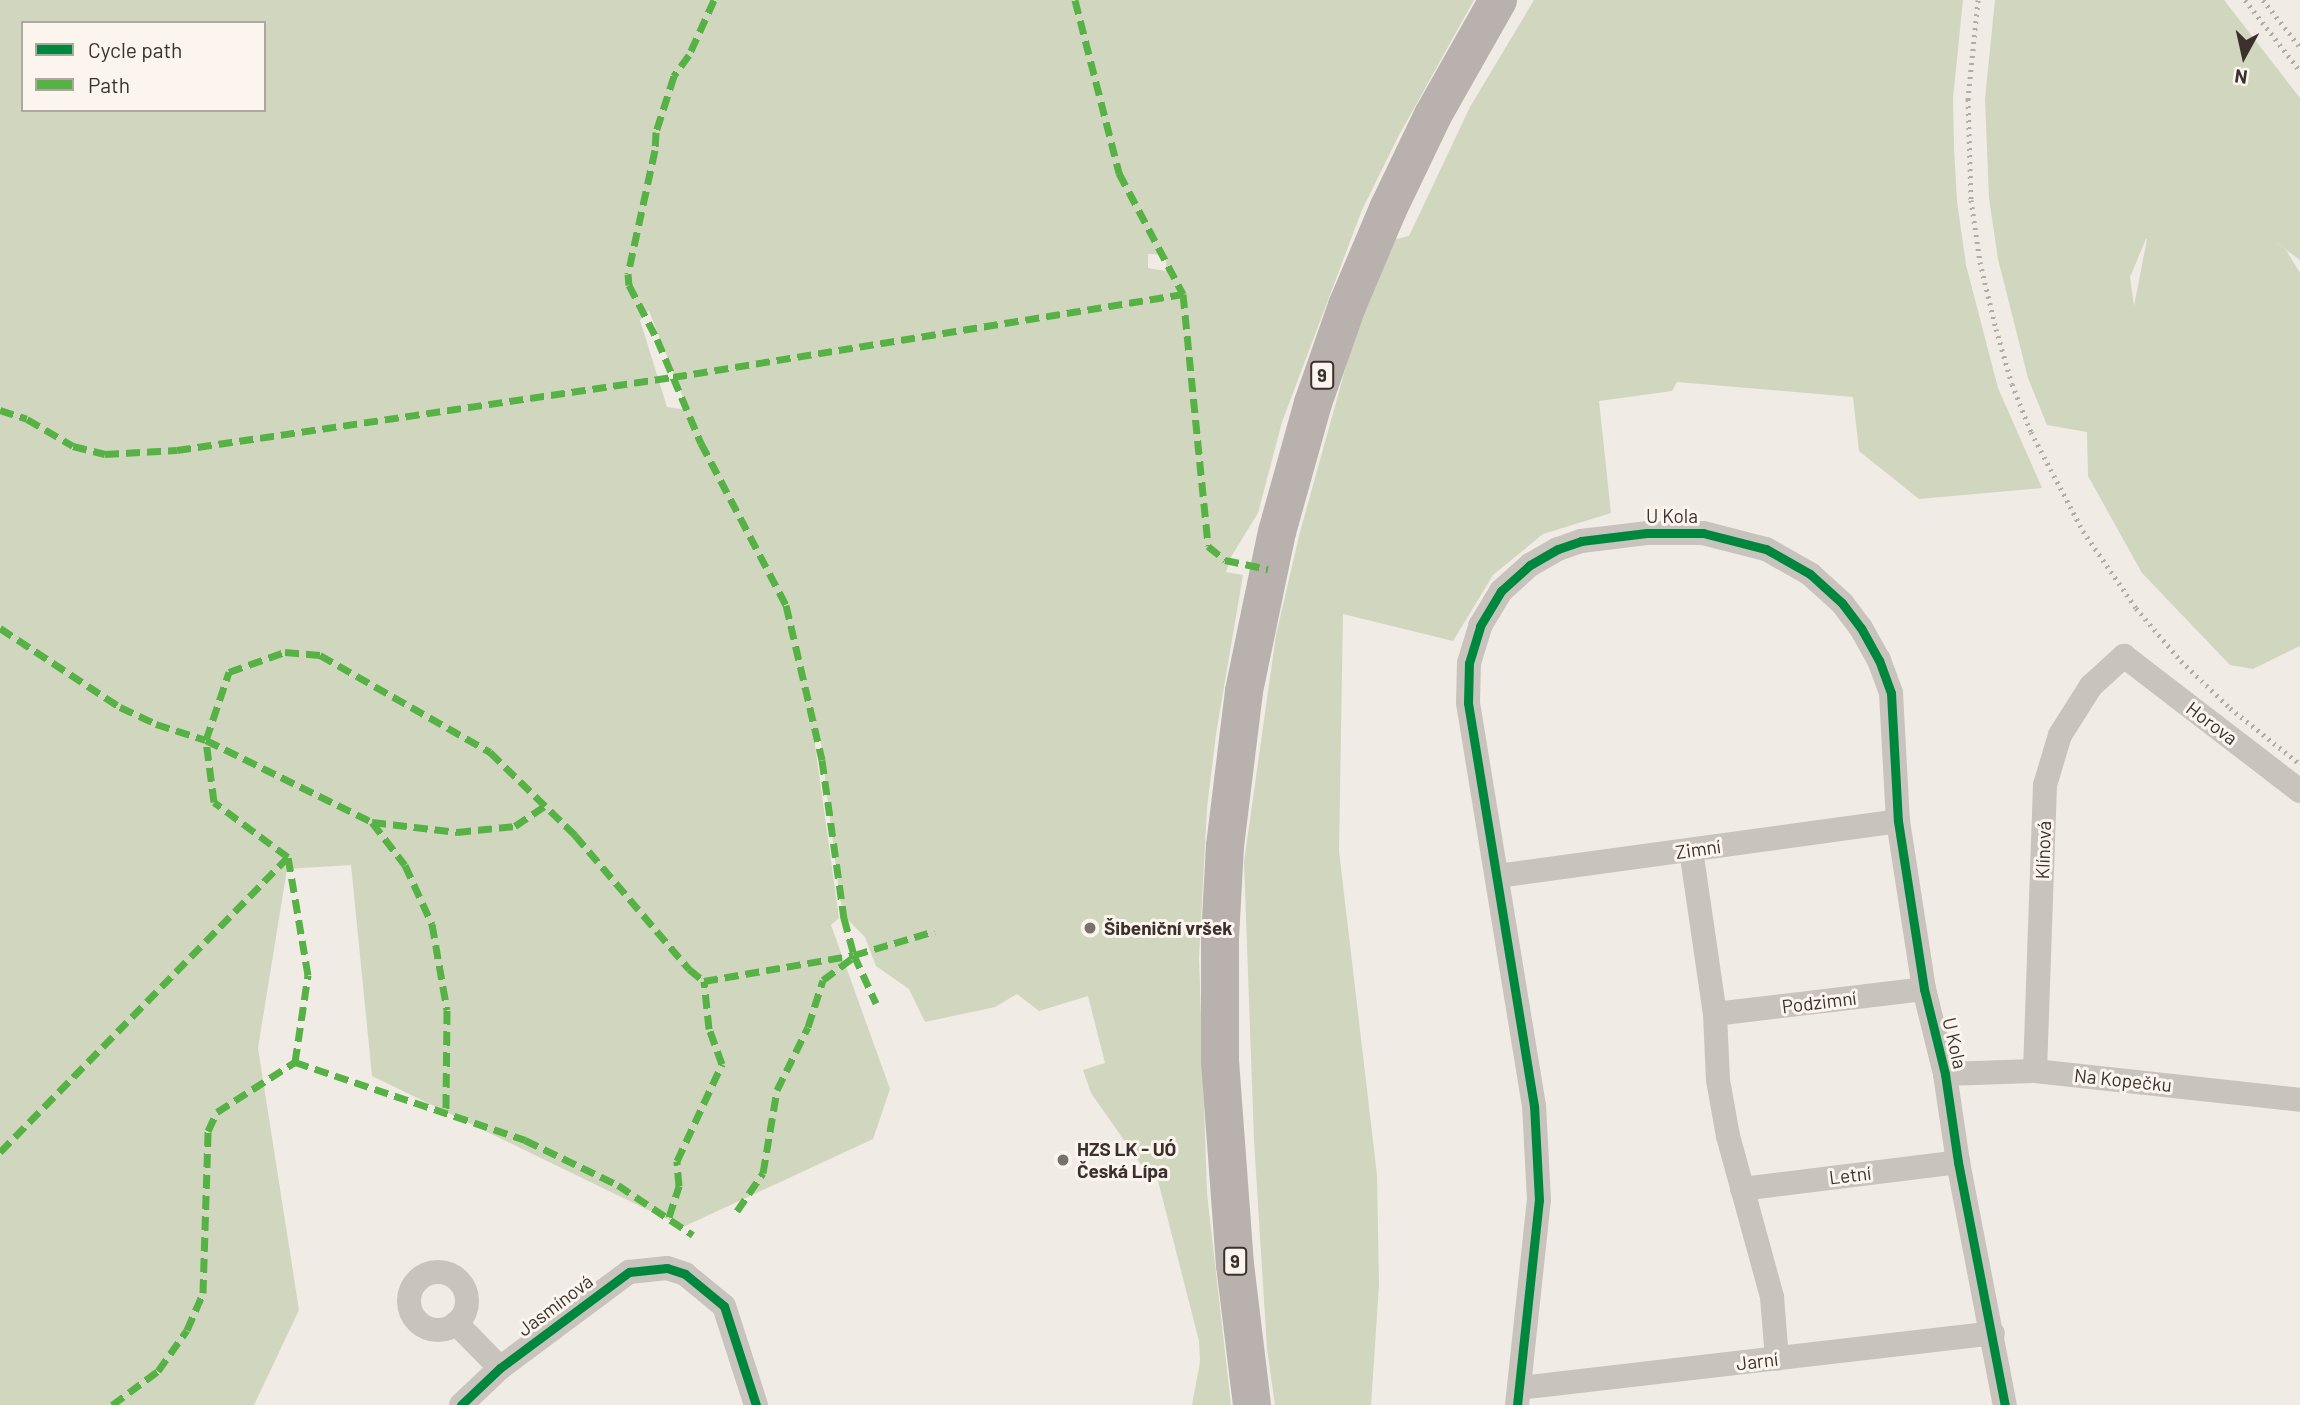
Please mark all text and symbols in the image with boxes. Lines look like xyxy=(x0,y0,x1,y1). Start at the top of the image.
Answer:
legend xyxy=(21,21,266,112)
north arrow xyxy=(2209,21,2279,91)
text: Cycle path xyxy=(88,37,182,62)
text: N xyxy=(2233,65,2249,90)
text: Path xyxy=(88,72,130,97)
road number: 9 xyxy=(1310,360,1334,390)
street label: U Kola xyxy=(1646,505,1698,527)
street label: Horova xyxy=(2182,696,2242,750)
street label: Klínová xyxy=(2031,820,2055,880)
street label: Zimní xyxy=(1674,835,1722,863)
place label: Šibeniční vršek xyxy=(1104,917,1232,939)
marker: Šibeniční vršek xyxy=(1082,920,1098,936)
street label: Podzimní xyxy=(1780,986,1858,1018)
street label: U Kola xyxy=(1938,1015,1972,1071)
street label: Na Kopečku xyxy=(2073,1064,2173,1096)
place label: HZS LK - UÓ Česká Lípa xyxy=(1077,1138,1176,1182)
marker: HZS LK - UÓ Česká Lípa xyxy=(1055,1152,1071,1168)
street label: Letní xyxy=(1828,1161,1872,1189)
road number: 9 xyxy=(1223,1246,1247,1276)
street label: Jasmínová xyxy=(513,1269,597,1341)
street label: Jarní xyxy=(1735,1347,1779,1375)

